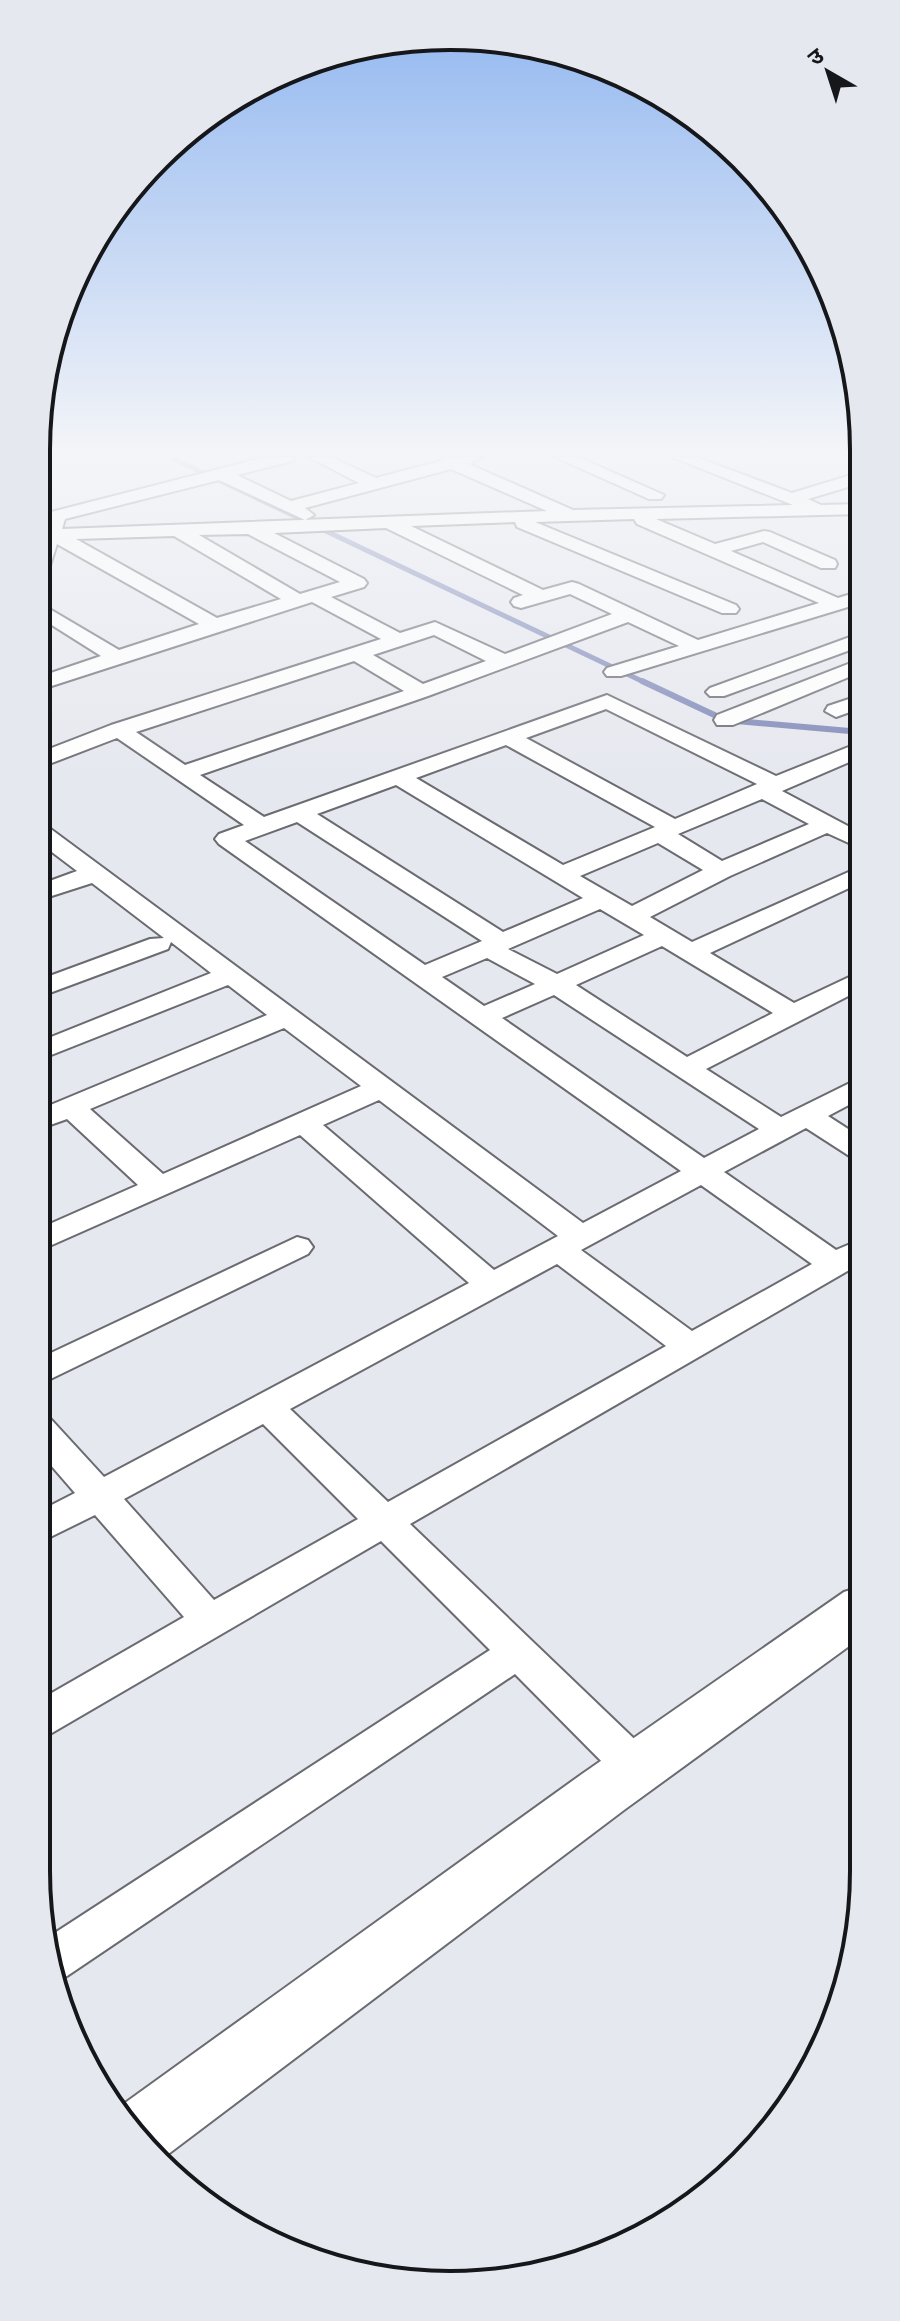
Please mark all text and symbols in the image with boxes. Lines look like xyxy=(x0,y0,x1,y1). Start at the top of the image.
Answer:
north arrow xyxy=(788,32,868,112)
text: उ xyxy=(802,41,829,70)

